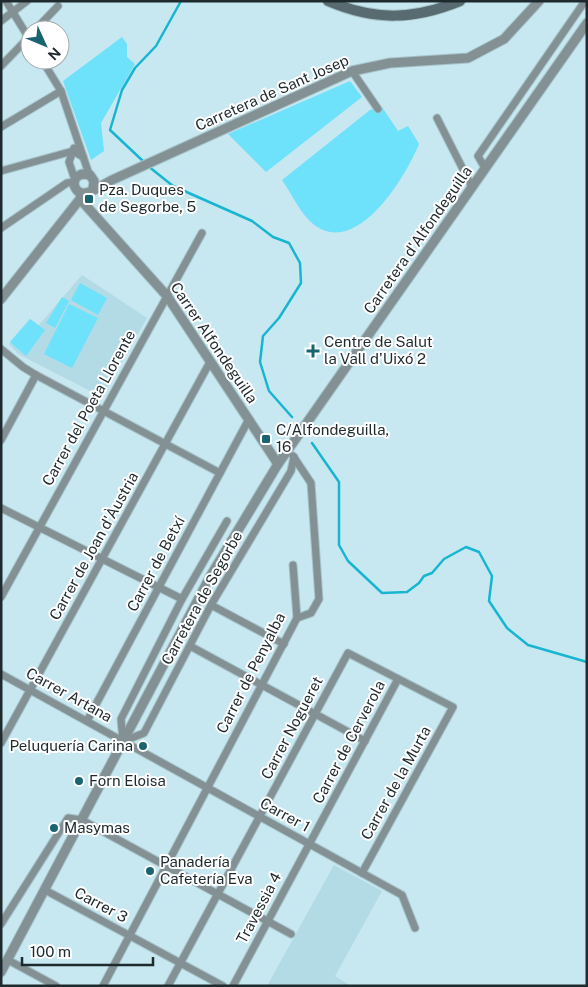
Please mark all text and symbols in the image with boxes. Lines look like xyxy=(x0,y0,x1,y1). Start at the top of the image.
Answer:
north arrow xyxy=(20,20,70,70)
text: N xyxy=(45,45,64,64)
street label: Carretera de Sant Josep xyxy=(192,51,351,134)
street label: Carretera d'Alfondeguilla xyxy=(360,163,475,317)
place label: Pza. Duques de Segorbe, 5 xyxy=(99,181,196,215)
marker: Pza. Duques de Segorbe, 5 xyxy=(83,193,95,205)
street label: Carrer Alfondeguilla xyxy=(168,279,261,406)
street label: Carrer del Poeta Llorente xyxy=(39,327,139,489)
place label: Centre de Salut la Vall d'Uixó 2 xyxy=(324,333,433,367)
marker: Centre de Salut la Vall d'Uixó 2 xyxy=(306,344,320,358)
place label: C/Alfondeguilla, 16 xyxy=(276,421,389,455)
marker: C/Alfondeguilla, 16 xyxy=(260,433,272,445)
street label: Carrer de Joan d'Àustria xyxy=(46,469,141,623)
street label: Carrer de Betxí xyxy=(123,513,188,614)
street label: Carretera de Segorbe xyxy=(158,528,245,668)
street label: Carrer de Penyalba xyxy=(213,610,288,736)
street label: Carrer Artana xyxy=(23,664,115,725)
street label: Carrer Nogueret xyxy=(257,673,326,782)
street label: Carrer de Cerverola xyxy=(309,677,388,806)
street label: Carrer de la Murta xyxy=(357,723,434,842)
place label: Peluquería Carina xyxy=(9,737,133,754)
marker: Peluquería Carina xyxy=(137,740,149,752)
place label: Forn Eloisa xyxy=(89,772,166,789)
marker: Forn Eloisa xyxy=(73,775,85,787)
street label: Carrer 1 xyxy=(257,794,313,835)
place label: Masymas xyxy=(64,819,130,836)
marker: Masymas xyxy=(48,822,60,834)
place label: Panadería Cafetería Eva xyxy=(160,853,253,887)
marker: Panadería Cafetería Eva xyxy=(144,865,156,877)
street label: Travessia 4 xyxy=(233,869,284,946)
street label: Carrer 3 xyxy=(72,884,131,926)
scale bar xyxy=(22,934,154,966)
text: 100 m xyxy=(30,943,71,960)

